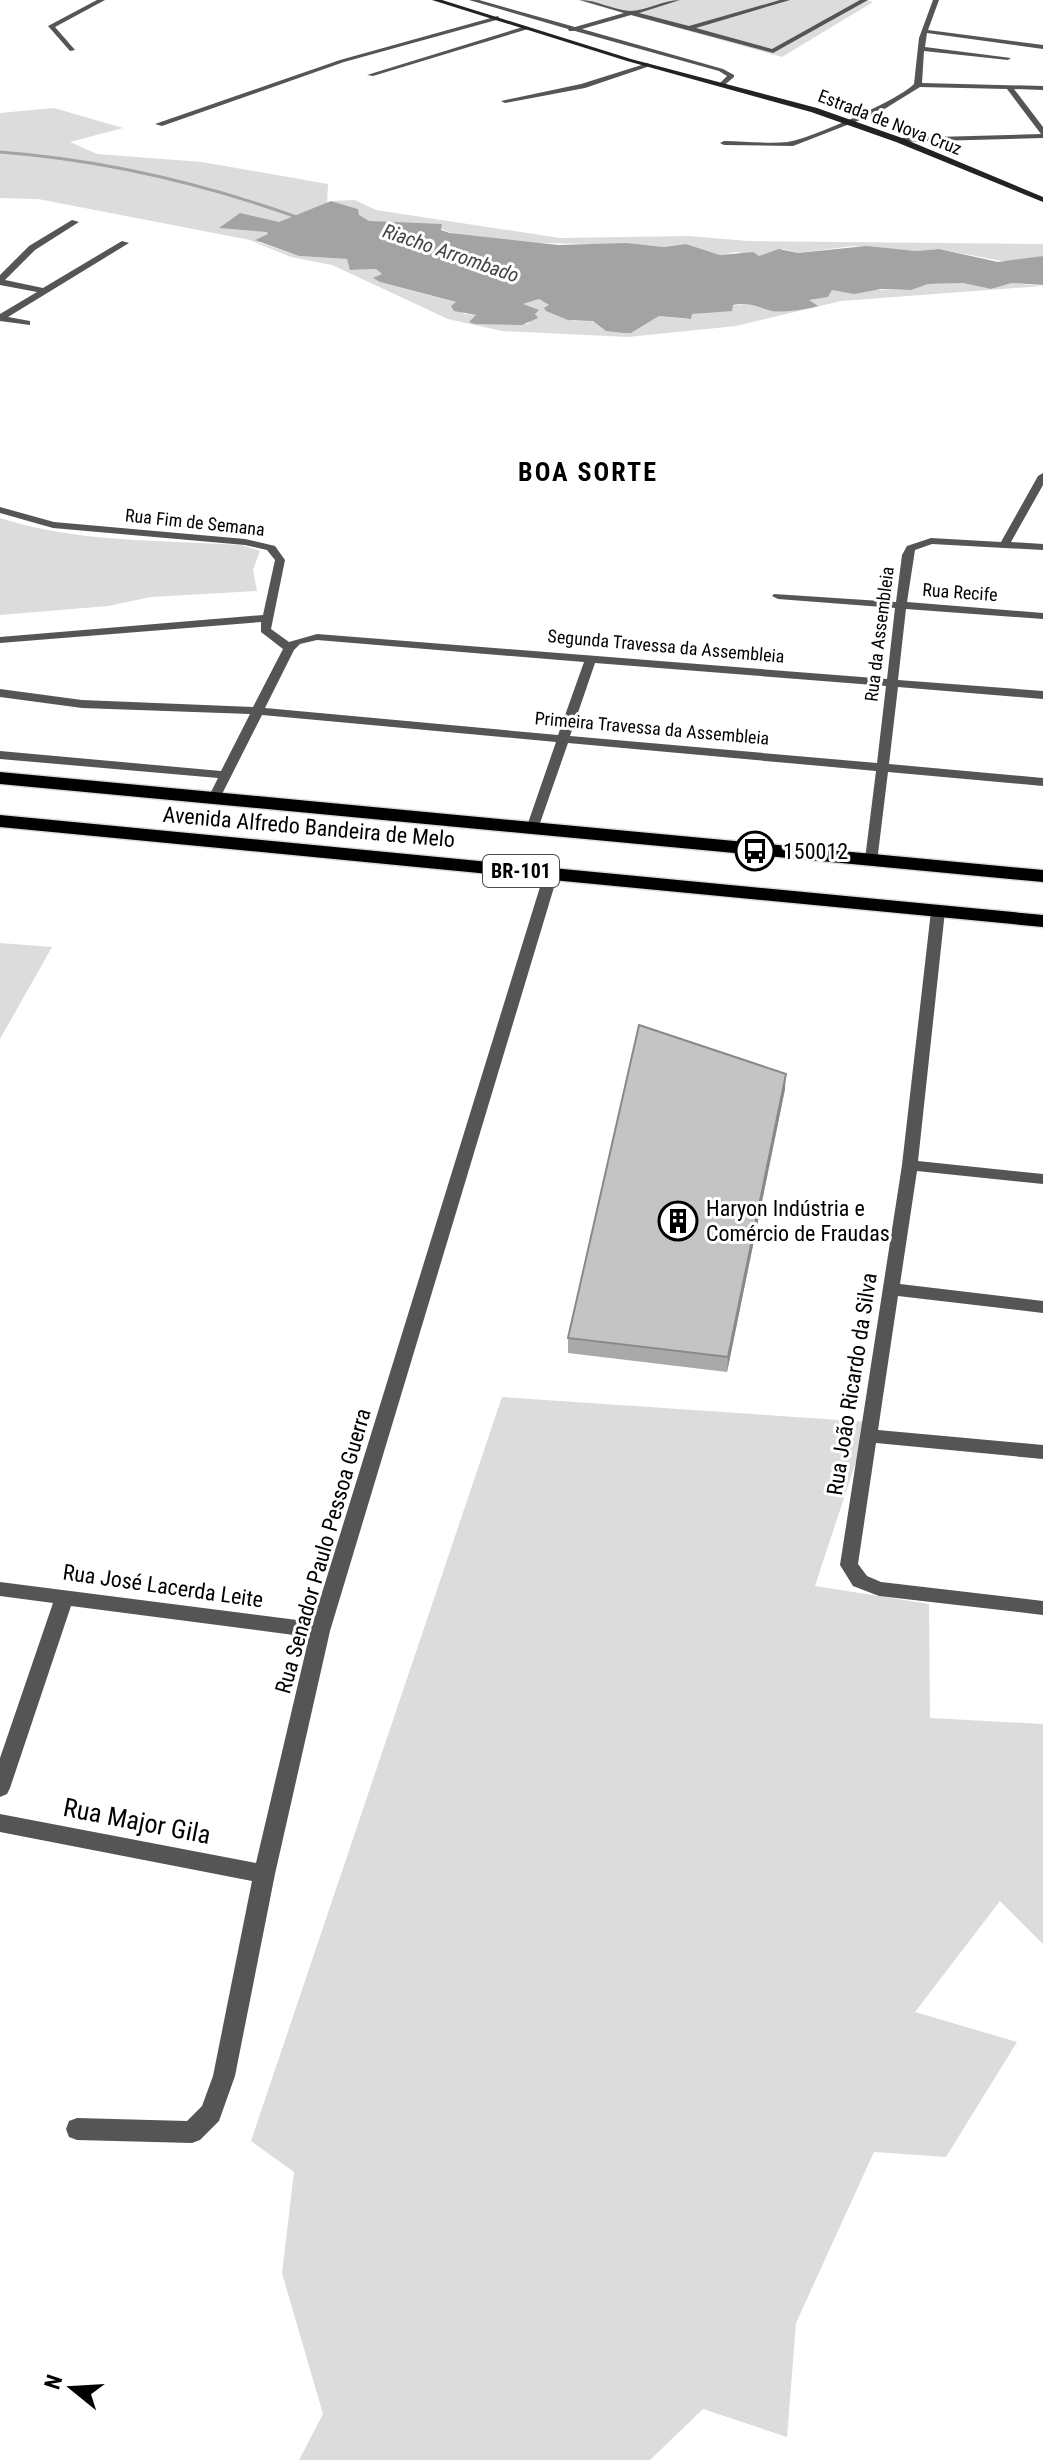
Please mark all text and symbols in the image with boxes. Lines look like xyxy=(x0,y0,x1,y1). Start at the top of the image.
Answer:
street label: Estrada de Nova Cruz xyxy=(815,85,965,159)
water label: Riacho Arrombado xyxy=(380,219,522,287)
district label: BOA SORTE xyxy=(518,457,658,487)
street label: Rua Fim de Semana xyxy=(124,504,266,540)
street label: Rua da Assembleia xyxy=(860,565,898,703)
street label: Rua Recife xyxy=(922,579,998,605)
street label: Segunda Travessa da Assembleia xyxy=(547,625,785,667)
street label: Primeira Travessa da Assembleia xyxy=(534,707,770,749)
street label: Avenida Alfredo Bandeira de Melo xyxy=(162,802,456,852)
bus stop icon: 150012 xyxy=(734,830,776,872)
place label: 150012 xyxy=(783,839,848,864)
road number: BR-101 xyxy=(483,855,559,887)
place label: Haryon Indústria e Comércio de Fraudas xyxy=(706,1196,890,1246)
building icon: Haryon Indústria e Comércio de Fraudas xyxy=(657,1200,699,1242)
street label: Rua João Ricardo da Silva xyxy=(822,1271,882,1497)
street label: Rua Senador Paulo Pessoa Guerra xyxy=(270,1406,376,1696)
street label: Rua José Lacerda Leite xyxy=(61,1560,265,1612)
street label: Rua Major Gila xyxy=(61,1792,213,1850)
north arrow xyxy=(32,2348,112,2428)
text: N xyxy=(39,2372,67,2392)

